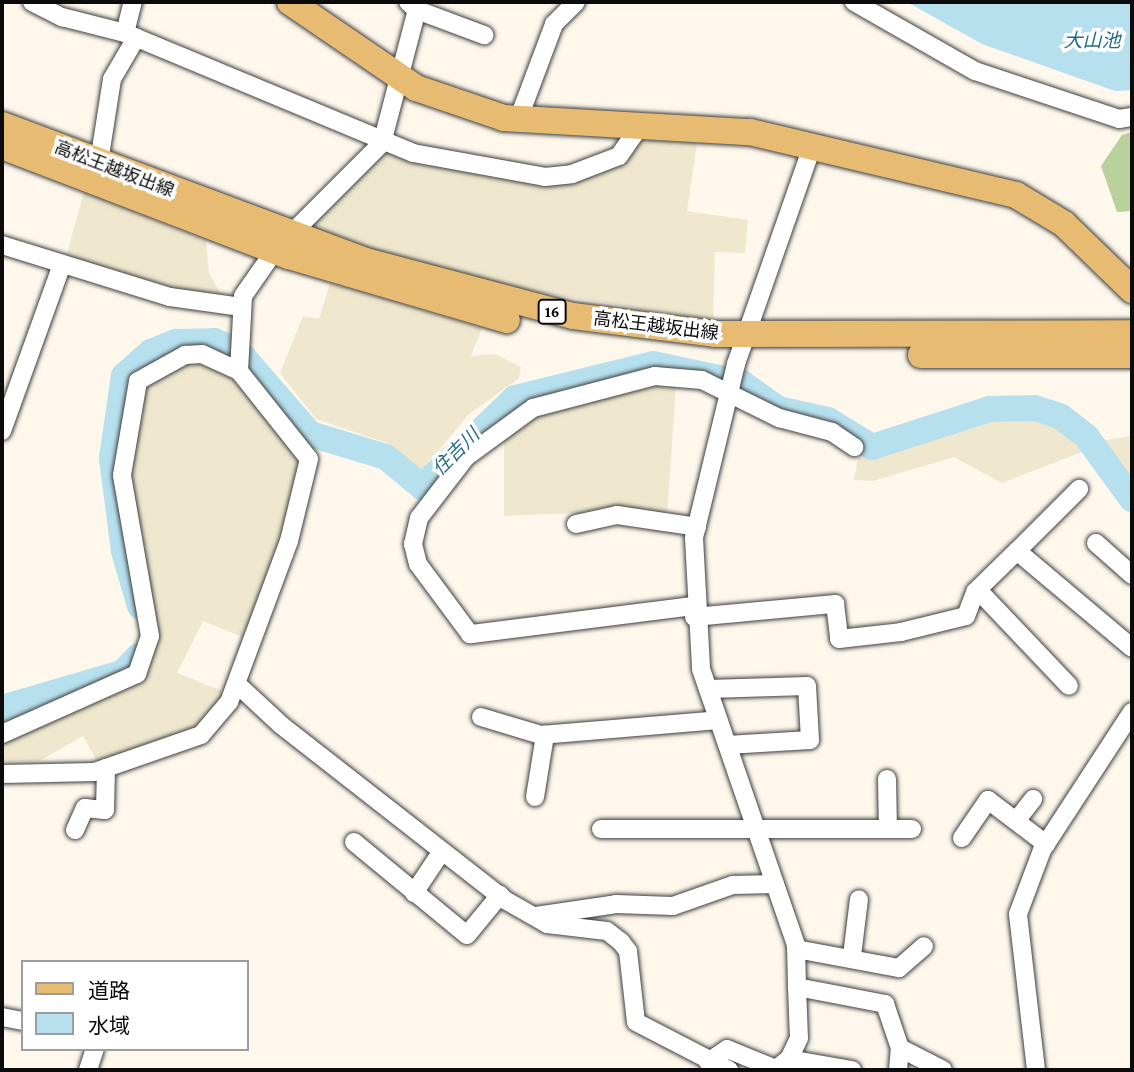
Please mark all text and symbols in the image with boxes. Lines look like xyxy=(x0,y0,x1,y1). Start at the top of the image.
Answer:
water label: 大山池 xyxy=(1064,30,1120,52)
street label: 高松王越坂出線 xyxy=(51,136,177,202)
road number: 16 xyxy=(536,300,568,324)
street label: 高松王越坂出線 xyxy=(592,308,720,344)
water label: 住吉川 xyxy=(428,424,484,480)
legend xyxy=(21,960,248,1051)
text: 道路 xyxy=(88,979,130,1003)
text: 水域 xyxy=(88,1014,130,1038)

